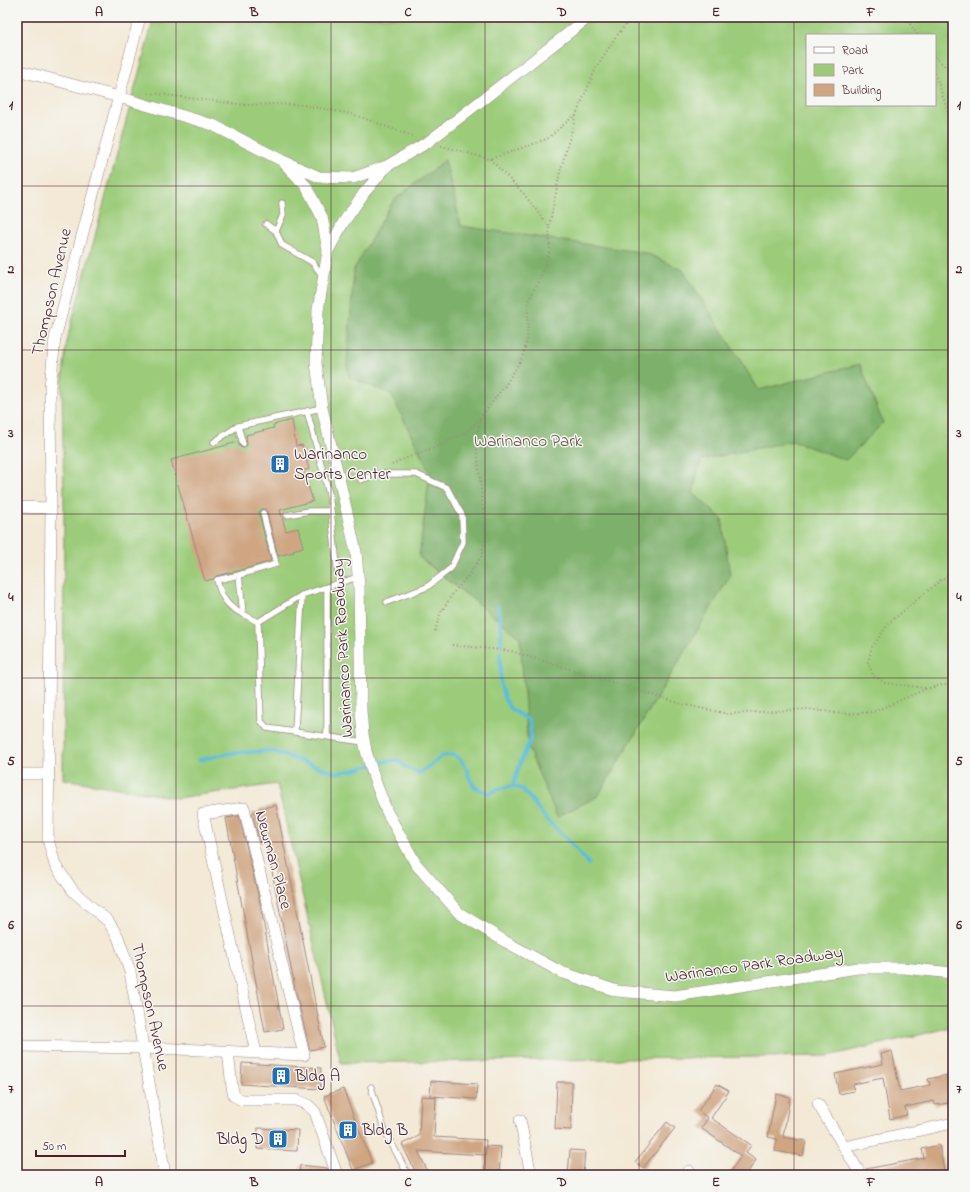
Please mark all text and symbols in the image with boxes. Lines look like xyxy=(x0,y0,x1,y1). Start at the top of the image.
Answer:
text: A xyxy=(95,3,103,22)
text: B xyxy=(249,3,259,22)
text: C xyxy=(404,3,412,22)
text: D xyxy=(556,3,567,22)
text: E xyxy=(712,3,720,22)
text: F xyxy=(866,3,876,22)
legend xyxy=(806,34,936,106)
text: Road xyxy=(842,42,868,60)
text: Park xyxy=(842,62,864,80)
text: Building xyxy=(841,82,881,101)
text: 1 xyxy=(9,96,14,115)
text: 1 xyxy=(957,96,962,115)
street label: Thompson Avenue xyxy=(25,225,79,358)
text: 2 xyxy=(7,260,15,279)
text: 2 xyxy=(955,260,963,279)
text: 3 xyxy=(7,424,14,443)
text: 3 xyxy=(955,424,962,443)
park label: Warinanco Park xyxy=(474,429,583,454)
place label: Warinanco Sports Center xyxy=(294,442,392,487)
building icon: Warinanco Sports Center xyxy=(269,453,291,475)
street label: Warinanco Park Roadway xyxy=(326,558,361,738)
text: 4 xyxy=(7,588,14,607)
text: 4 xyxy=(955,588,962,607)
text: 5 xyxy=(7,752,15,771)
text: 5 xyxy=(955,752,963,771)
street label: Newman Place xyxy=(248,808,298,913)
text: 6 xyxy=(7,916,14,935)
text: 6 xyxy=(955,916,962,935)
street label: Warinanco Park Roadway xyxy=(664,940,845,991)
street label: Thompson Avenue xyxy=(124,941,176,1074)
place label: Bldg A xyxy=(294,1064,340,1091)
building icon: Bldg A xyxy=(270,1065,292,1087)
text: 7 xyxy=(8,1080,14,1099)
text: 7 xyxy=(956,1080,962,1099)
place label: Bldg B xyxy=(361,1118,408,1145)
building icon: Bldg B xyxy=(337,1119,359,1141)
place label: Bldg D xyxy=(216,1127,264,1154)
building icon: Bldg D xyxy=(267,1128,289,1150)
scale bar xyxy=(36,1132,125,1158)
text: 50 m xyxy=(42,1138,66,1156)
text: A xyxy=(95,1173,103,1192)
text: B xyxy=(249,1173,259,1192)
text: C xyxy=(404,1173,412,1192)
text: D xyxy=(556,1173,567,1192)
text: E xyxy=(712,1173,720,1192)
text: F xyxy=(866,1173,876,1192)

